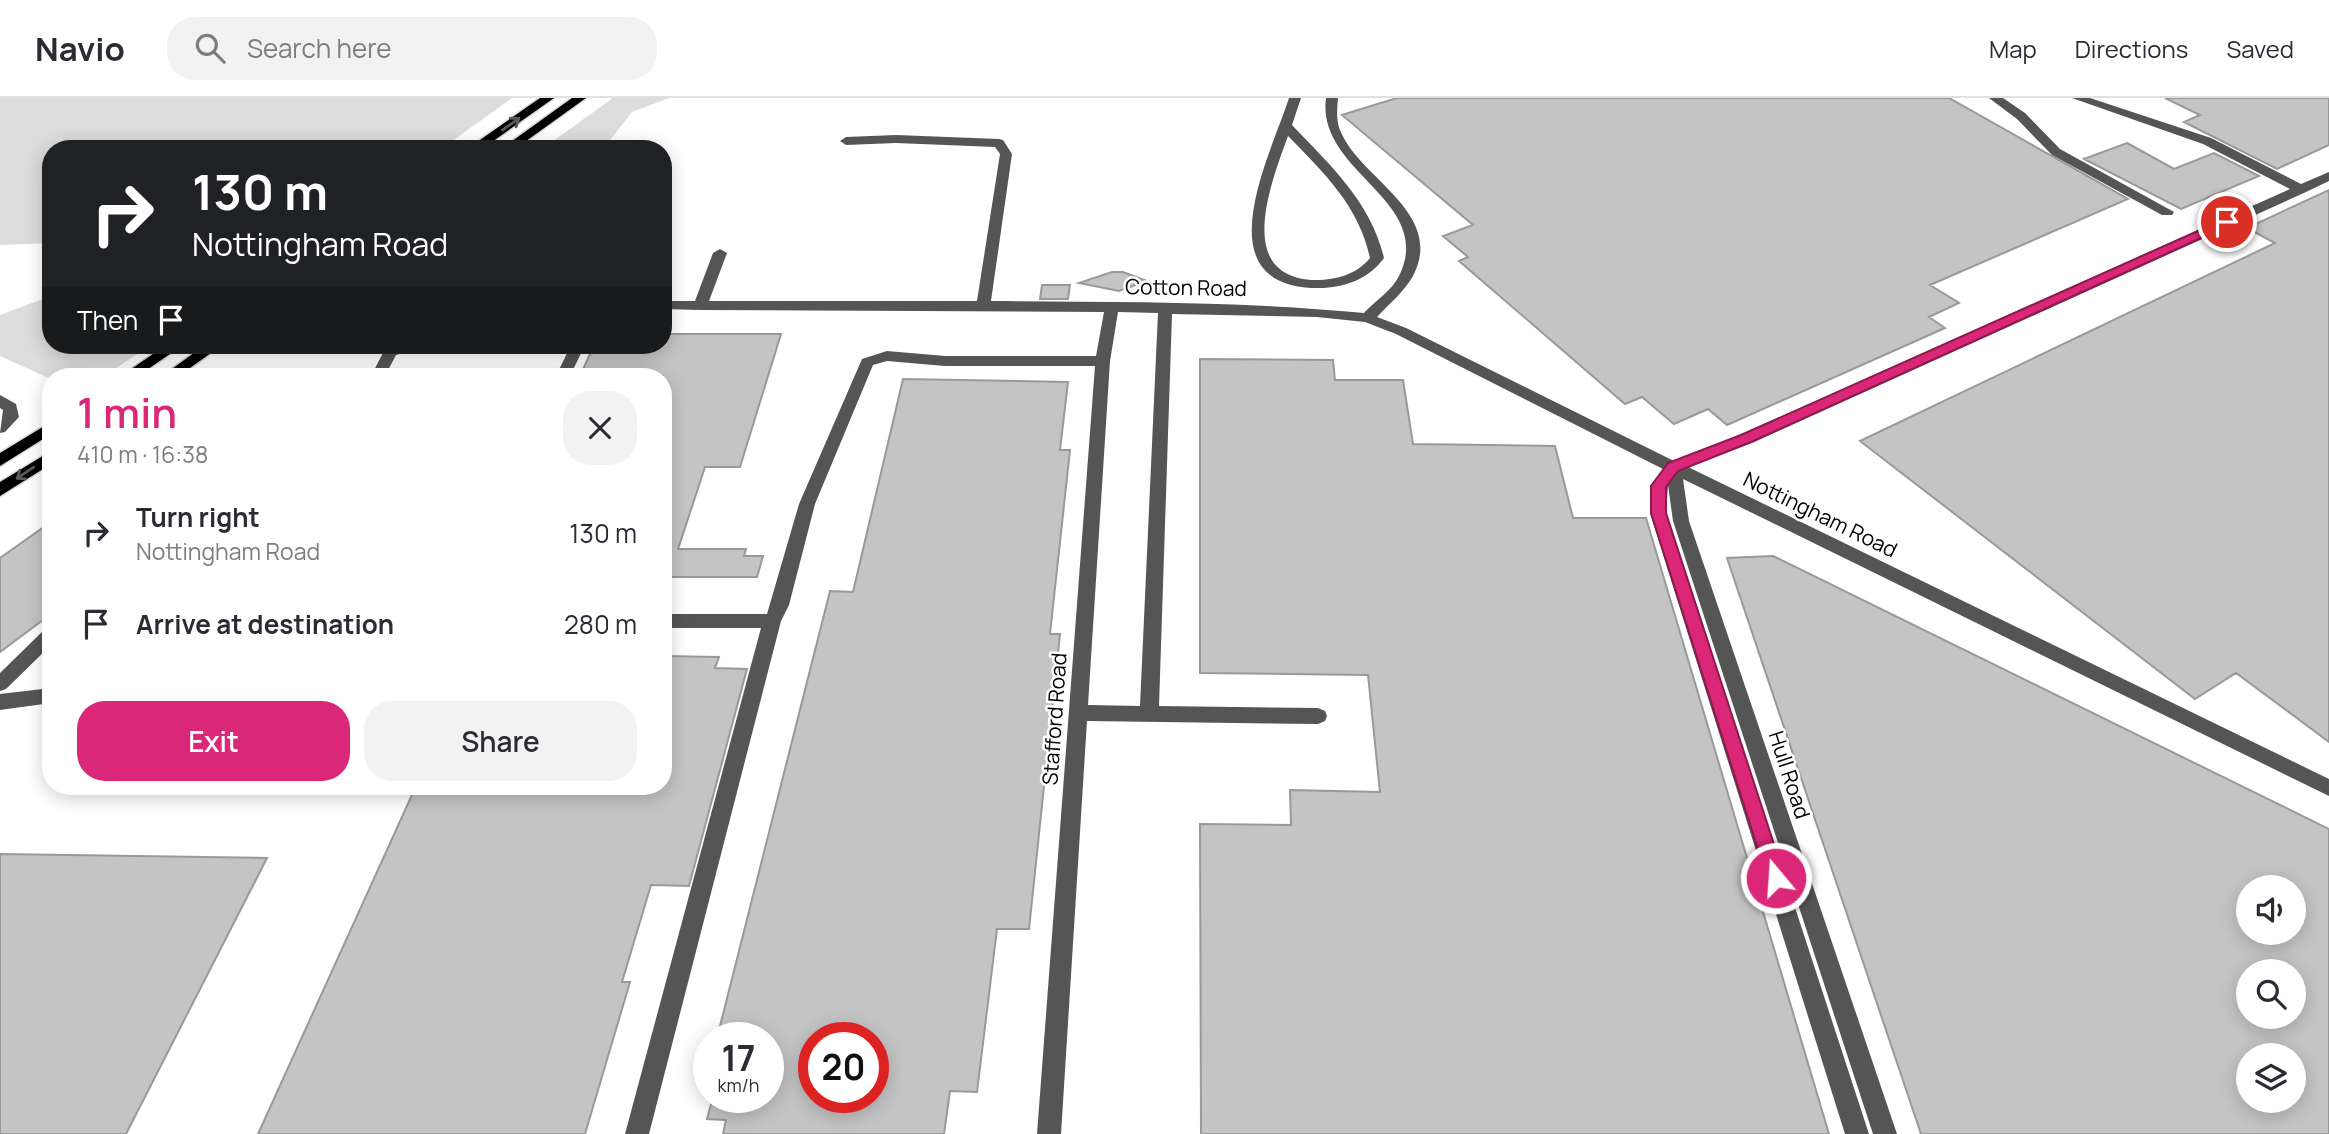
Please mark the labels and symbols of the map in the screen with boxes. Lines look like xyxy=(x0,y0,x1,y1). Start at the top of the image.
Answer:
one-way arrow xyxy=(501,117,520,131)
pin xyxy=(2197,192,2257,252)
street label: Cotton Road xyxy=(1125,272,1247,302)
street label: Nottingham Road xyxy=(1739,465,1902,564)
one-way arrow xyxy=(16,466,36,480)
street label: Stafford Road xyxy=(1035,652,1073,786)
street label: Hull Road xyxy=(1763,727,1817,822)
position arrow xyxy=(1739,841,1813,915)
speed limit sign: 20 xyxy=(798,1022,889,1113)

